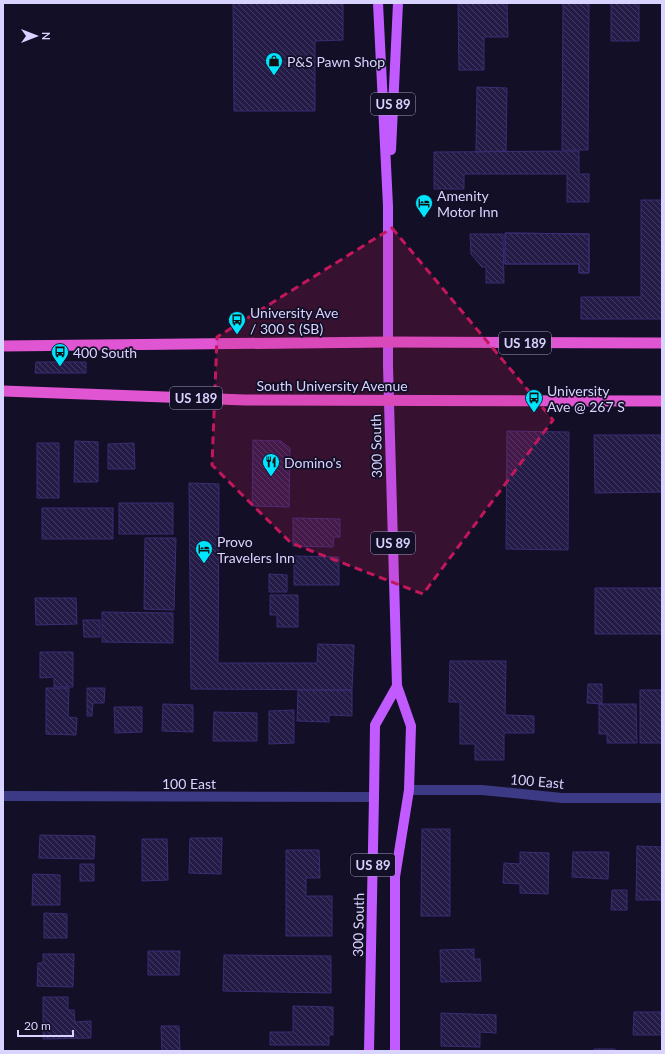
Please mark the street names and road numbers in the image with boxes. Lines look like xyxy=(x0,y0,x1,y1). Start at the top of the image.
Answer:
road number: US 89 xyxy=(371,93,415,115)
road number: US 189 xyxy=(499,332,551,354)
street label: South University Avenue xyxy=(256,377,408,394)
road number: US 189 xyxy=(170,387,222,409)
street label: 300 South xyxy=(367,414,385,478)
road number: US 89 xyxy=(371,532,415,554)
street label: 100 East xyxy=(509,770,565,792)
street label: 100 East xyxy=(162,775,216,792)
road number: US 89 xyxy=(351,854,395,876)
street label: 300 South xyxy=(349,893,367,957)

